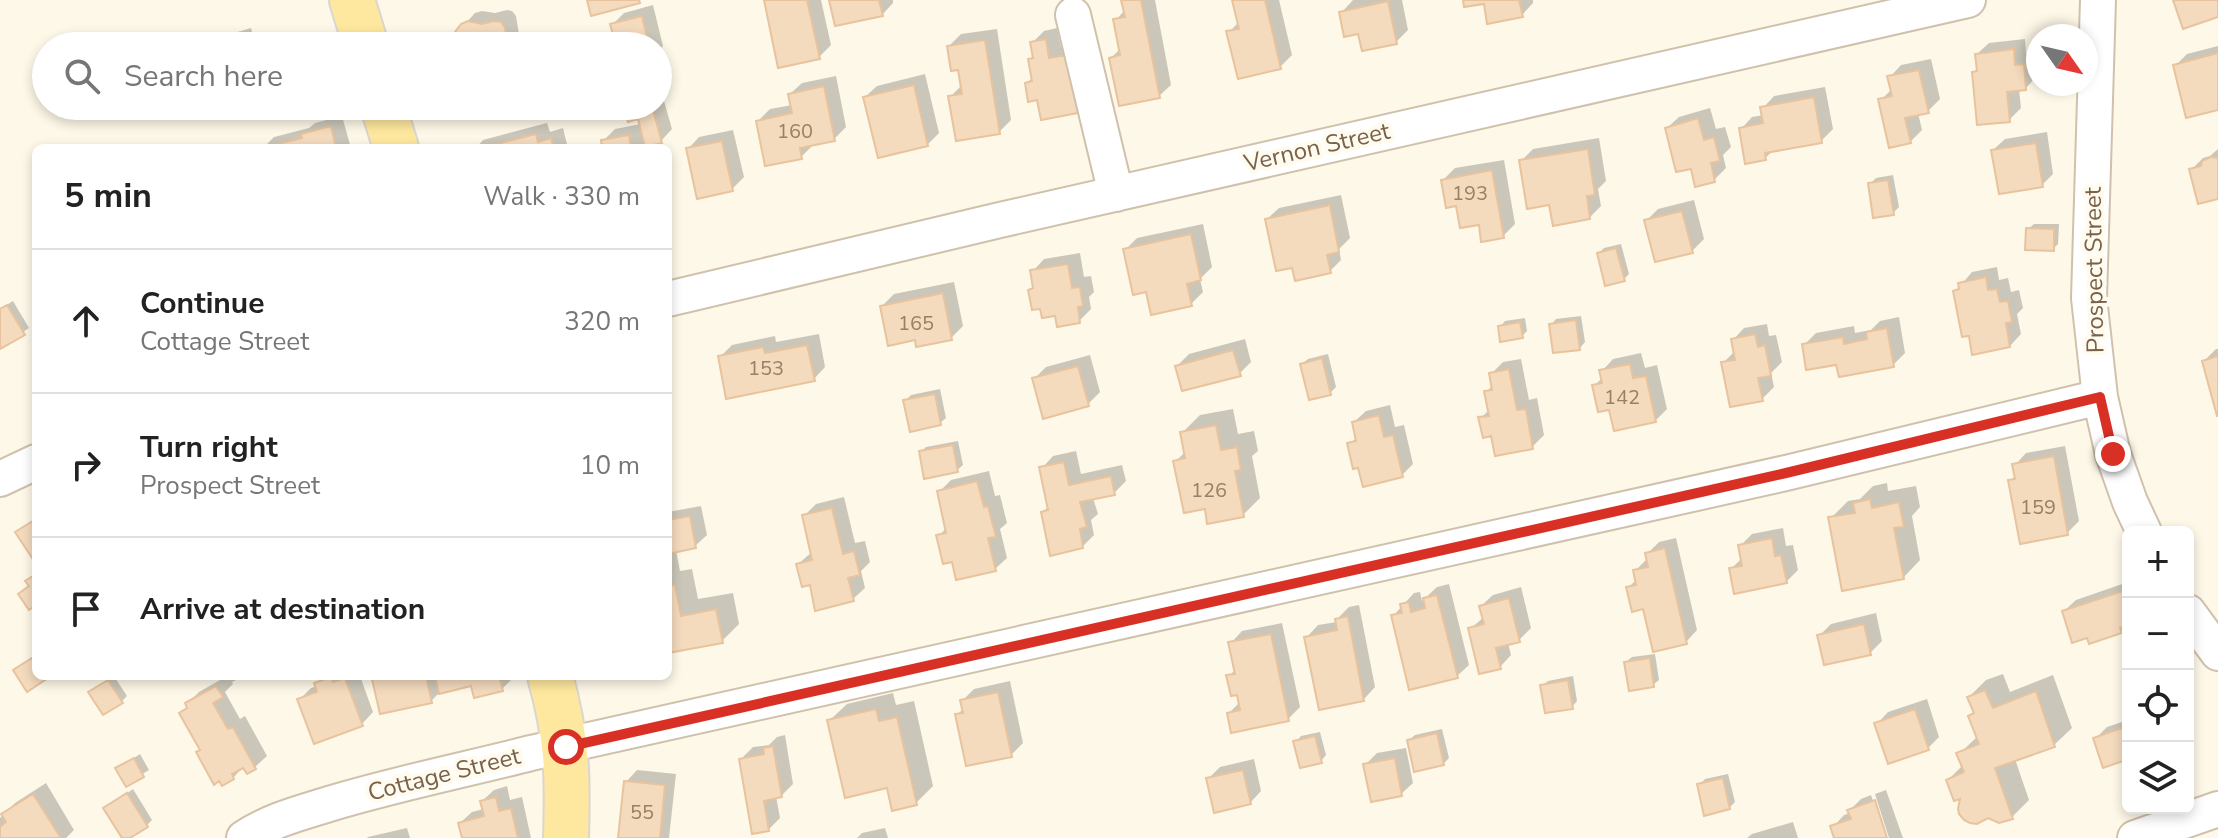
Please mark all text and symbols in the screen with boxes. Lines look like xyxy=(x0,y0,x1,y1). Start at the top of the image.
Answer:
north arrow xyxy=(2026,24,2098,96)
search box xyxy=(32,32,672,120)
icon: search xyxy=(60,54,104,98)
text: Search here xyxy=(124,56,283,97)
street label: Vernon Street xyxy=(1240,115,1394,180)
house number: 160 xyxy=(777,118,813,145)
text: 5 min xyxy=(64,173,152,219)
text: Walk · 330 m xyxy=(483,179,640,214)
house number: 193 xyxy=(1452,180,1488,207)
street label: Prospect Street xyxy=(2077,186,2111,353)
text: Continue xyxy=(140,283,265,324)
icon: ahead xyxy=(64,299,108,343)
text: 320 m xyxy=(564,304,640,339)
house number: 165 xyxy=(898,310,934,337)
text: Cottage Street xyxy=(140,324,309,359)
house number: 153 xyxy=(748,355,784,382)
house number: 142 xyxy=(1604,384,1640,411)
text: Turn right xyxy=(140,427,278,468)
route end xyxy=(2095,436,2131,472)
icon: right xyxy=(64,443,108,487)
text: 10 m xyxy=(580,448,640,483)
text: Prospect Street xyxy=(140,468,320,503)
house number: 126 xyxy=(1191,477,1227,504)
house number: 159 xyxy=(2020,494,2056,521)
map controls xyxy=(2122,526,2194,814)
button: + xyxy=(2122,526,2194,598)
icon: arrive xyxy=(64,587,108,631)
text: Arrive at destination xyxy=(140,589,425,630)
button: − xyxy=(2122,598,2194,670)
button: locate xyxy=(2122,670,2194,742)
route start xyxy=(548,729,584,765)
street label: Cottage Street xyxy=(364,739,524,808)
button: layers xyxy=(2122,742,2194,814)
house number: 55 xyxy=(630,799,654,826)

